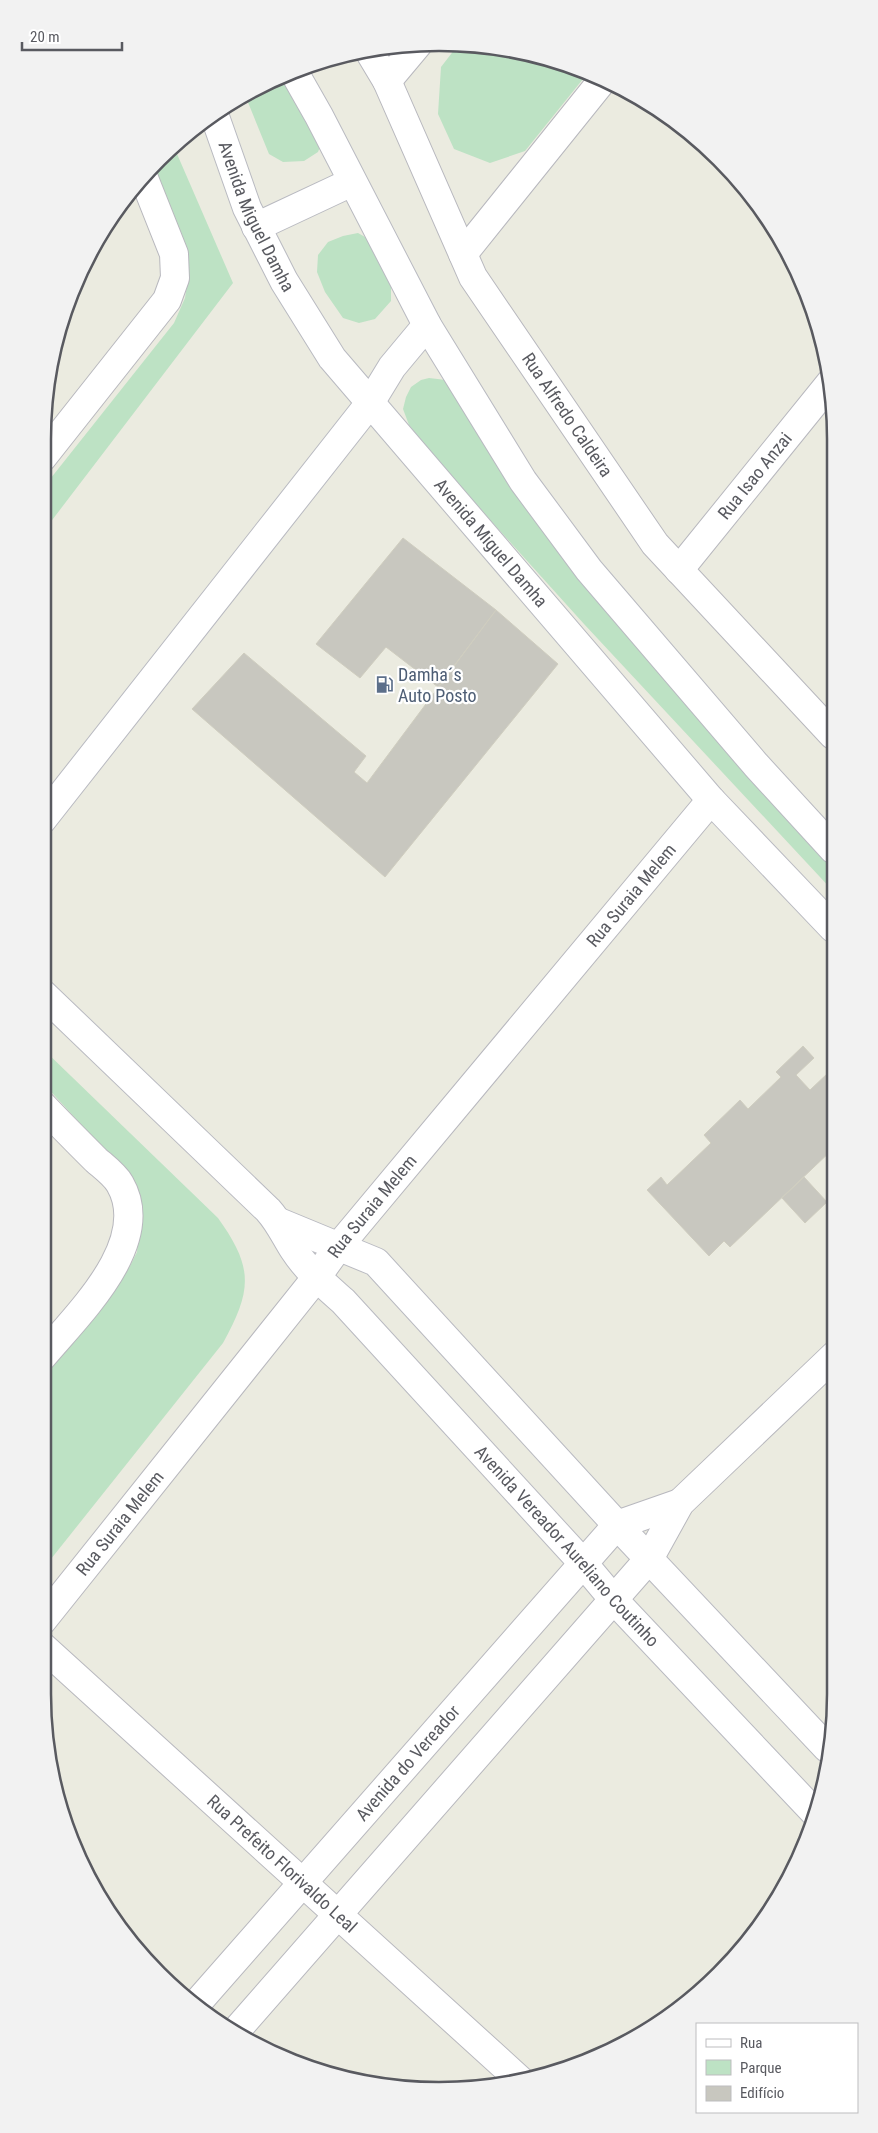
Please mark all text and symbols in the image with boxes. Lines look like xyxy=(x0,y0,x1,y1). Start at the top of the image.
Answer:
scale bar xyxy=(22,20,122,52)
text: 20 m xyxy=(30,28,60,46)
street label: Avenida Miguel Damha xyxy=(214,138,299,295)
street label: Rua Alfredo Caldeira xyxy=(518,349,617,481)
street label: Rua Isao Anzai xyxy=(713,428,796,523)
street label: Avenida Miguel Damha xyxy=(430,474,552,611)
place label: Damha´s Auto Posto xyxy=(398,664,477,706)
fuel station icon: Damha´s Auto Posto xyxy=(374,675,394,695)
street label: Rua Suraia Melem xyxy=(582,839,680,951)
street label: Rua Suraia Melem xyxy=(323,1150,421,1262)
street label: Avenida Vereador Aureliano Coutinho xyxy=(471,1441,664,1651)
street label: Rua Suraia Melem xyxy=(71,1466,168,1580)
street label: Avenida do Vereador xyxy=(351,1700,464,1825)
street label: Rua Prefeito Florivaldo Leal xyxy=(203,1790,361,1937)
legend xyxy=(696,2023,858,2113)
text: Rua xyxy=(740,2034,762,2052)
text: Parque xyxy=(740,2059,782,2077)
text: Edifício xyxy=(740,2084,784,2102)

